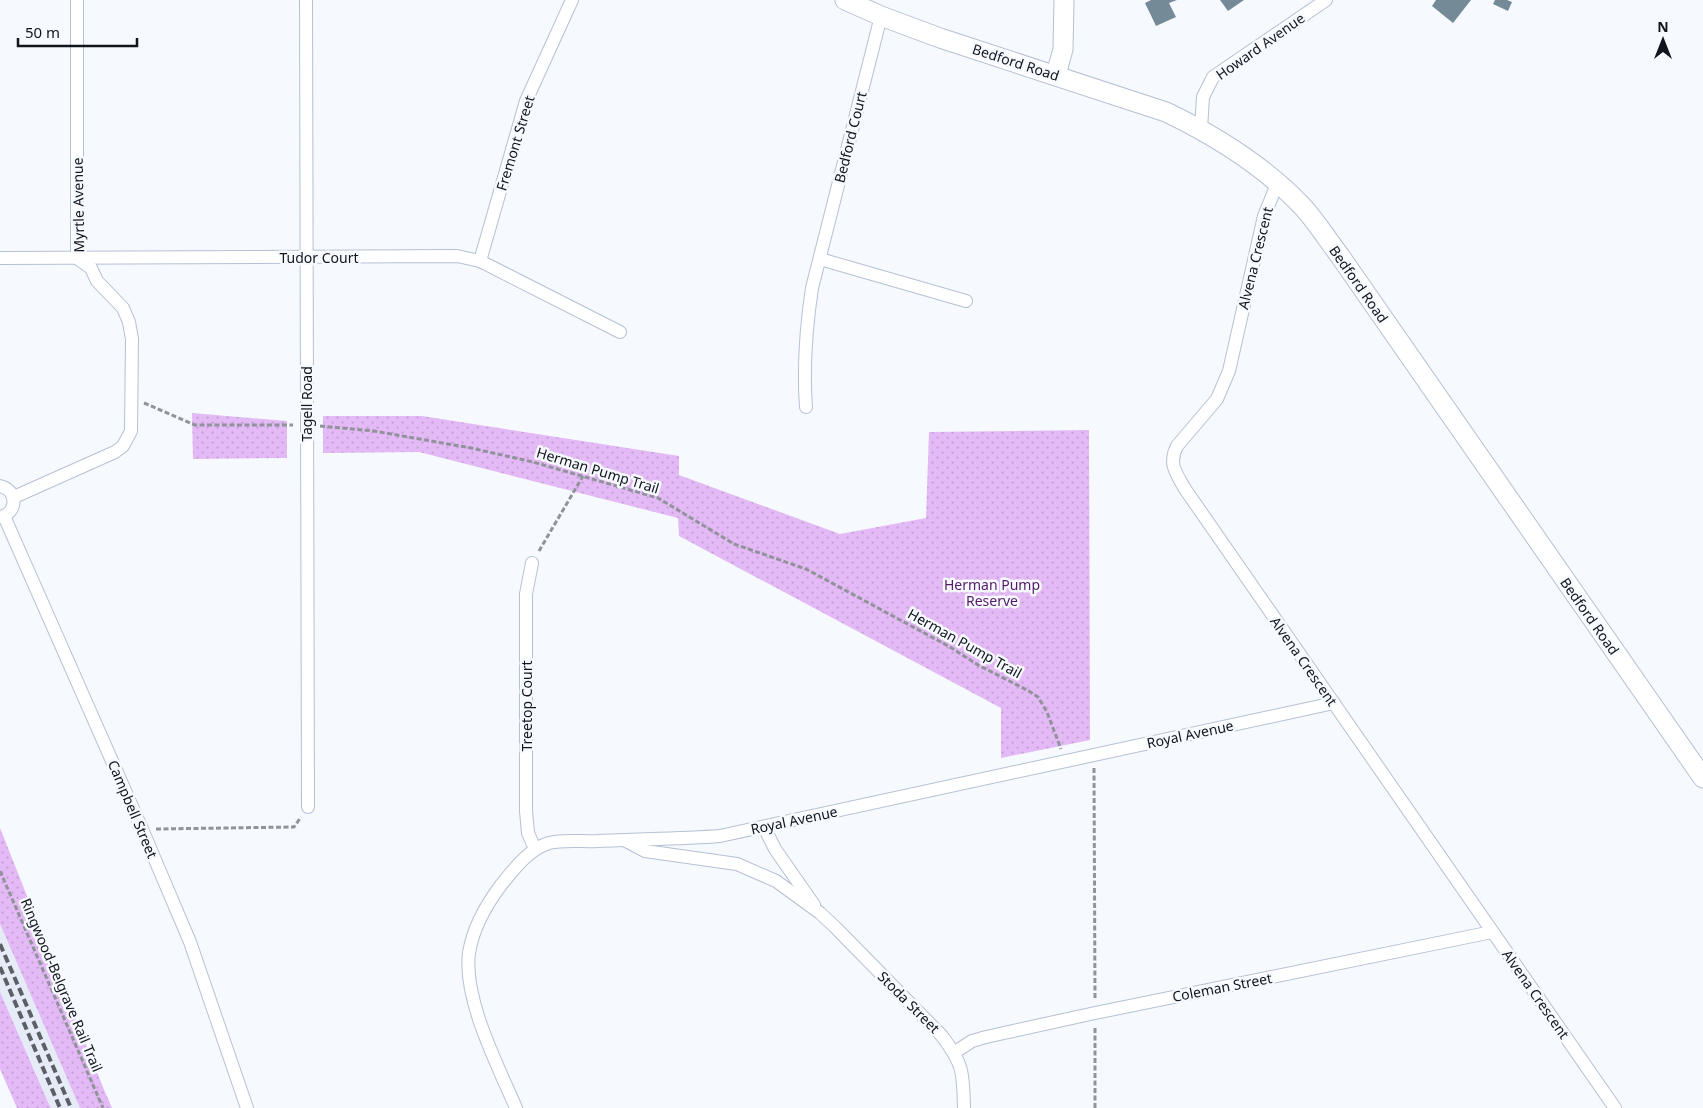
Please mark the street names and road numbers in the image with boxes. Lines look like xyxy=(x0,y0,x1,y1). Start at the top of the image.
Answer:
street label: Howard Avenue xyxy=(1212,8,1308,84)
street label: Bedford Road xyxy=(970,39,1062,85)
street label: Bedford Court xyxy=(829,89,871,185)
street label: Fremont Street xyxy=(491,93,539,193)
street label: Myrtle Avenue xyxy=(68,157,88,253)
street label: Alvena Crescent xyxy=(1233,205,1277,311)
street label: Bedford Road xyxy=(1325,242,1393,326)
street label: Tudor Court xyxy=(279,248,359,267)
street label: Tagell Road xyxy=(297,366,316,442)
street label: Herman Pump Trail xyxy=(534,442,662,498)
street label: Bedford Road xyxy=(1556,574,1624,658)
street label: Herman Pump Trail xyxy=(905,604,1025,682)
street label: Alvena Crescent xyxy=(1266,613,1342,709)
street label: Treetop Court xyxy=(517,661,536,751)
street label: Royal Avenue xyxy=(1145,716,1235,752)
street label: Campbell Street xyxy=(104,757,162,861)
street label: Royal Avenue xyxy=(749,802,839,838)
street label: Ringwood-Belgrave Rail Trail xyxy=(17,895,107,1075)
street label: Alvena Crescent xyxy=(1498,946,1574,1042)
street label: Stoda Street xyxy=(874,967,944,1037)
street label: Coleman Street xyxy=(1171,968,1273,1006)

